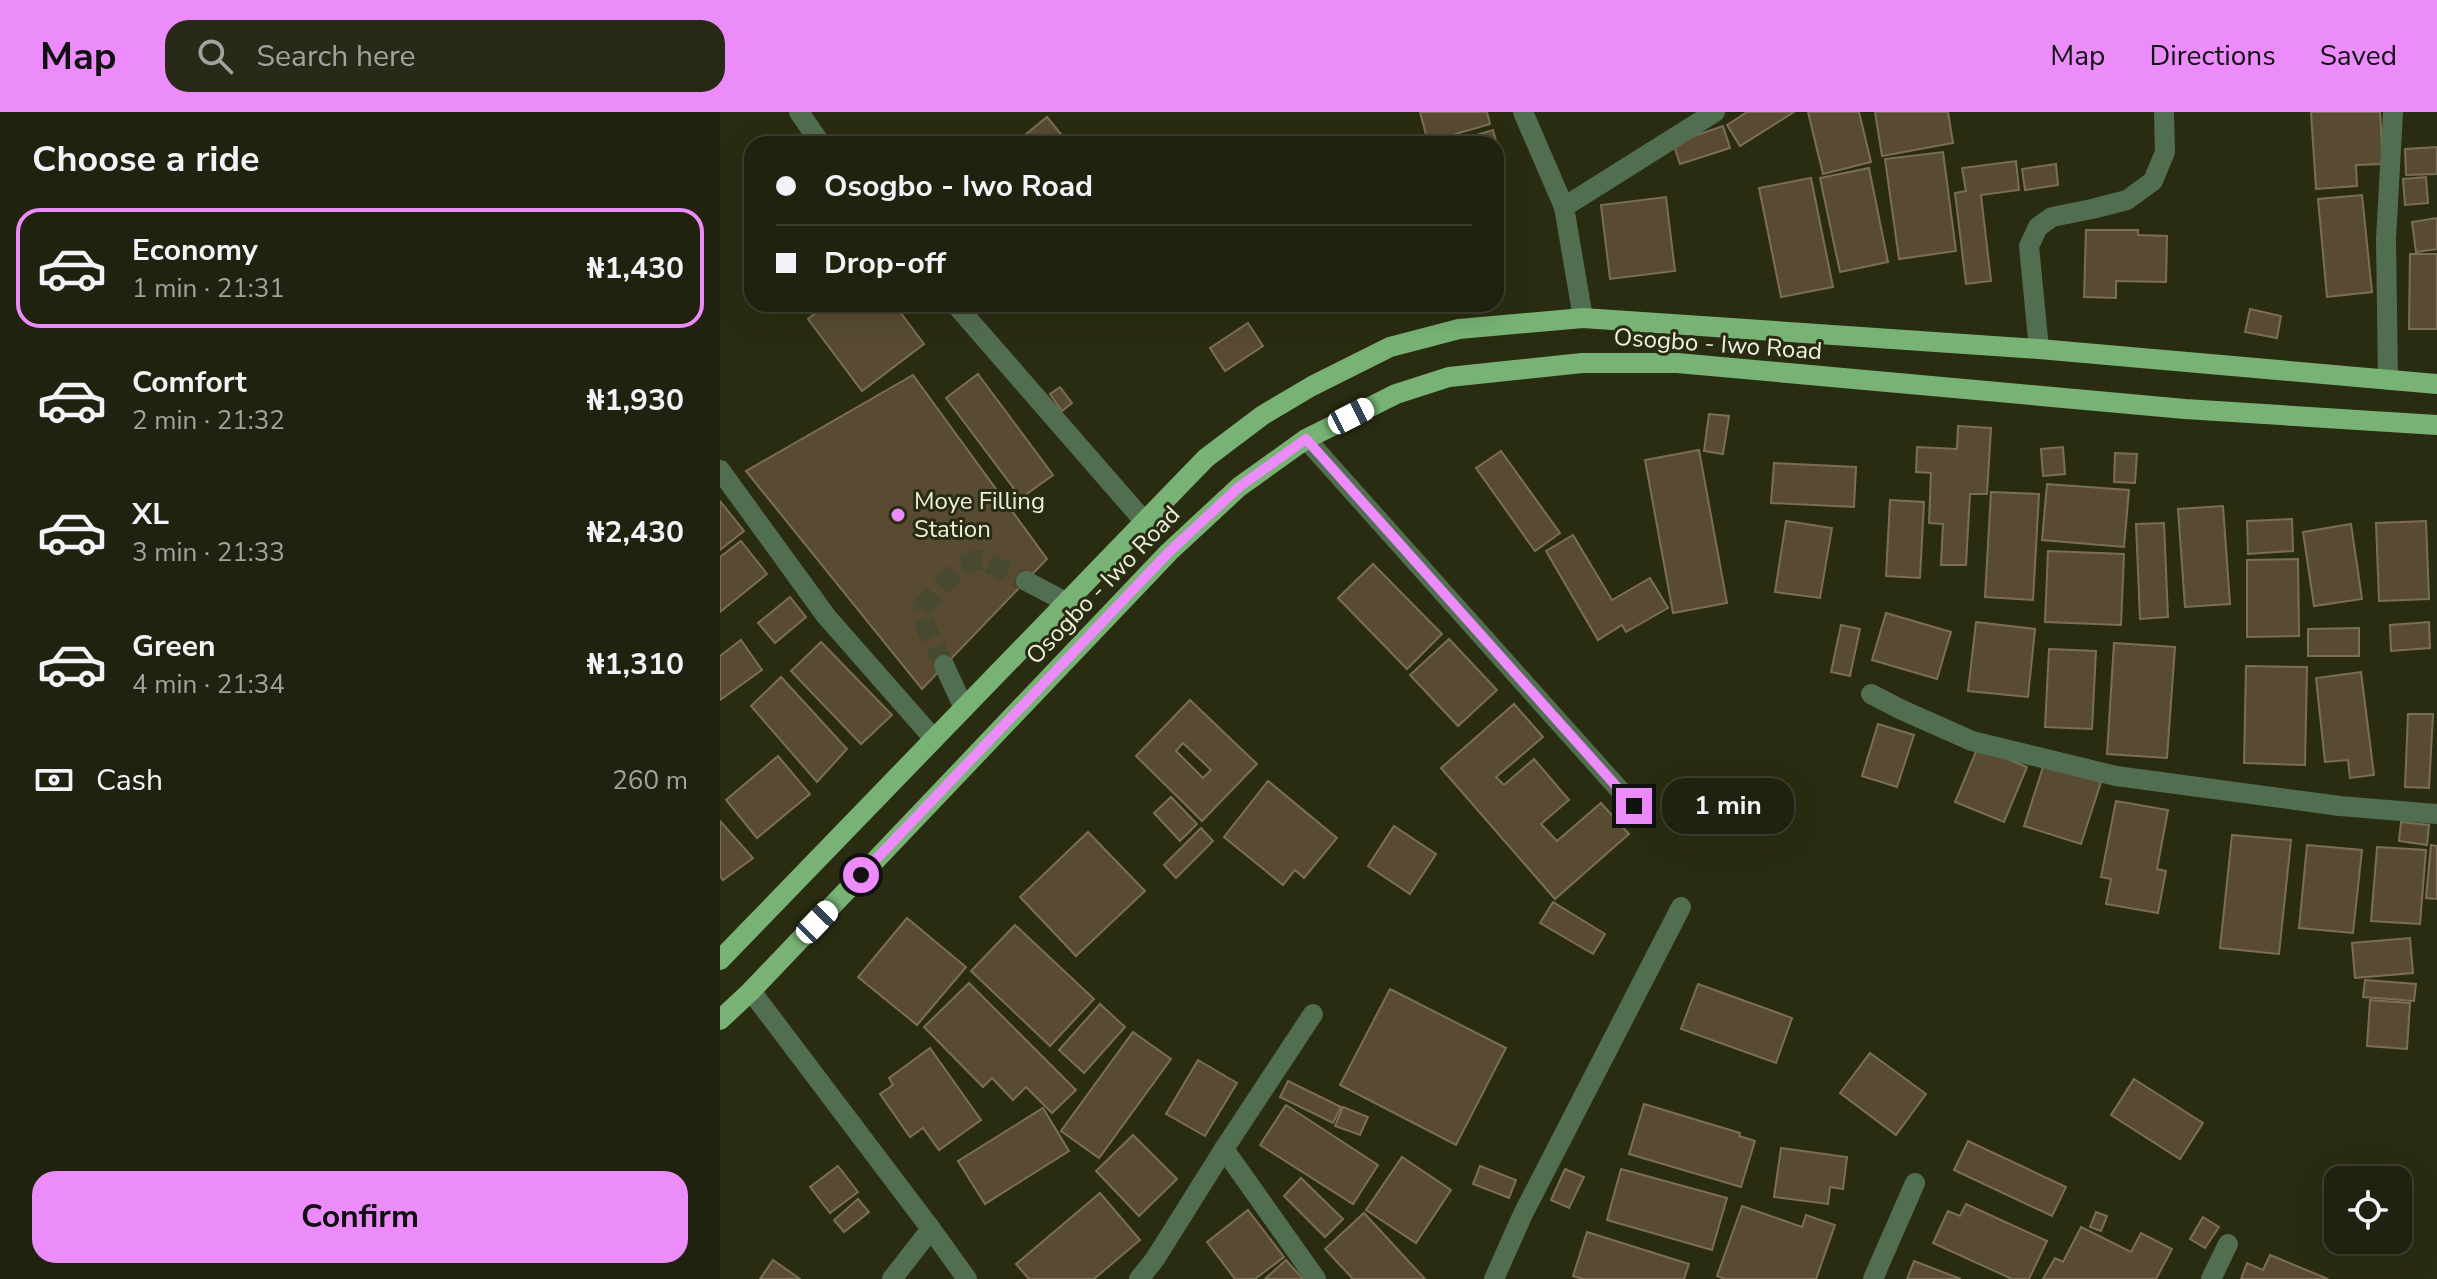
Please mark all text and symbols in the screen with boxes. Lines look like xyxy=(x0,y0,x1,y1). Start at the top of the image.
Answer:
search box xyxy=(165,20,725,92)
text: Map xyxy=(40,31,117,82)
icon: search xyxy=(193,34,237,78)
text: Search here xyxy=(257,36,416,77)
text: Map xyxy=(2050,37,2105,75)
text: Directions xyxy=(2149,37,2276,75)
text: Saved xyxy=(2320,37,2397,75)
text: Choose a ride xyxy=(32,135,260,184)
text: Osogbo - Iwo Road xyxy=(824,166,1093,207)
text: Economy xyxy=(132,230,258,271)
icon: car xyxy=(36,232,108,304)
text: Drop-off xyxy=(824,243,946,284)
text: ₦1,430 xyxy=(587,248,684,289)
text: 1 min · 21:31 xyxy=(132,271,285,306)
street label: Osogbo - Iwo Road xyxy=(1613,321,1823,367)
text: Comfort xyxy=(132,362,247,403)
icon: car xyxy=(36,364,108,436)
text: ₦1,930 xyxy=(587,380,684,421)
car xyxy=(1324,394,1378,438)
text: 2 min · 21:32 xyxy=(132,403,285,438)
place label: Moye Filling Station xyxy=(914,485,1045,545)
text: XL xyxy=(132,494,169,535)
icon: car xyxy=(36,496,108,568)
street label: Osogbo - Iwo Road xyxy=(1019,499,1187,671)
marker: Moye Filling Station xyxy=(889,506,907,524)
text: ₦2,430 xyxy=(587,512,684,553)
text: 3 min · 21:33 xyxy=(132,535,285,570)
text: Green xyxy=(132,626,216,667)
icon: car xyxy=(36,628,108,700)
text: ₦1,310 xyxy=(587,644,684,685)
text: 4 min · 21:34 xyxy=(132,667,285,702)
icon: cash xyxy=(32,758,76,802)
text: Cash xyxy=(96,760,163,801)
text: 260 m xyxy=(612,763,688,798)
callout: 1 min xyxy=(1662,778,1794,834)
route end xyxy=(1616,788,1652,824)
text: 1 min xyxy=(1694,788,1762,823)
route start xyxy=(843,857,879,893)
car xyxy=(792,896,842,948)
map controls xyxy=(2324,1166,2412,1254)
button: locate xyxy=(2324,1166,2412,1254)
button: Confirm xyxy=(32,1171,688,1263)

